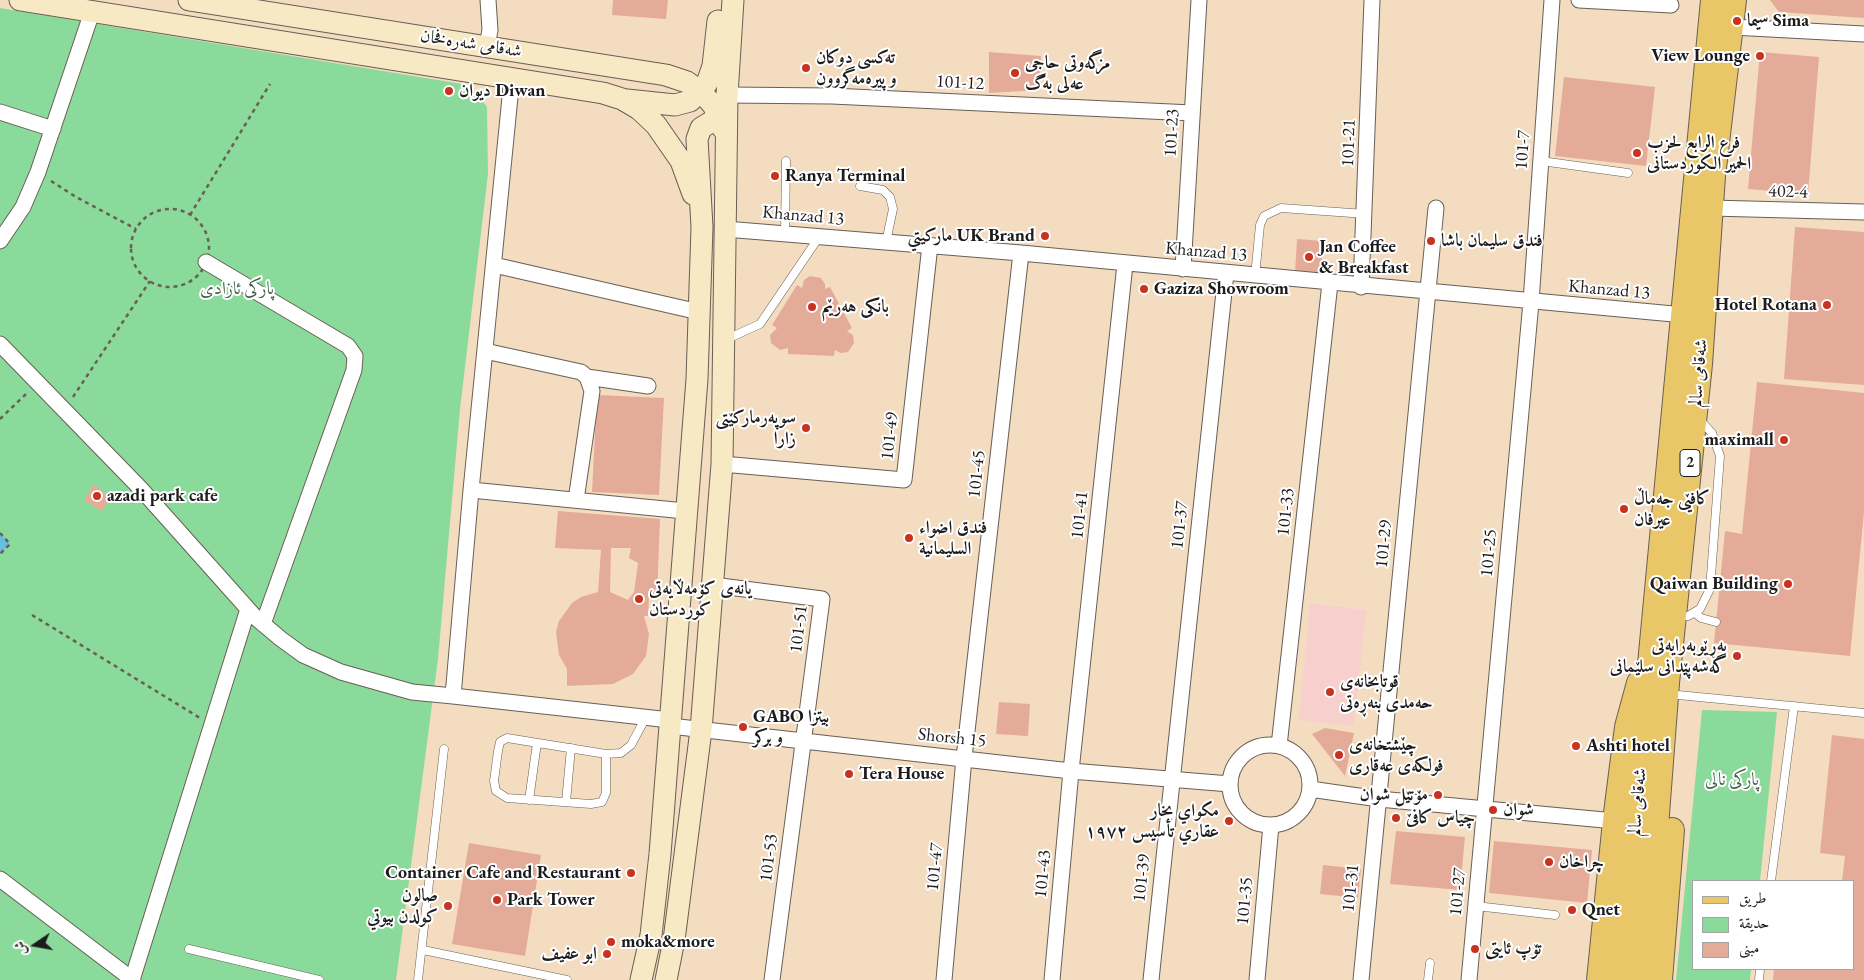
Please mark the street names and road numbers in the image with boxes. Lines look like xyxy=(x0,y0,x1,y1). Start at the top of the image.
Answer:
street label: شەقامی شەرەفخان xyxy=(419,25,523,63)
street label: 101-12 xyxy=(935,71,985,95)
street label: 101-23 xyxy=(1160,108,1184,158)
street label: 101-21 xyxy=(1337,119,1361,167)
street label: 101-7 xyxy=(1511,130,1535,170)
street label: 402-4 xyxy=(1768,181,1808,203)
street label: Khanzad 13 xyxy=(761,202,845,230)
street label: Khanzad 13 xyxy=(1164,238,1248,266)
street label: Khanzad 13 xyxy=(1567,276,1651,304)
street label: شەقامی سالم xyxy=(1685,338,1713,408)
street label: 101-49 xyxy=(877,411,903,461)
street label: 101-45 xyxy=(964,449,990,499)
road number: 2 xyxy=(1680,449,1700,476)
street label: 101-33 xyxy=(1273,487,1299,537)
street label: 101-41 xyxy=(1067,490,1093,540)
street label: 101-37 xyxy=(1167,500,1193,550)
street label: 101-29 xyxy=(1371,519,1397,569)
street label: 101-25 xyxy=(1476,528,1502,578)
street label: 101-51 xyxy=(785,604,813,654)
street label: Shorsh 15 xyxy=(917,724,987,752)
street label: شەقامی سالم xyxy=(1624,767,1652,837)
street label: 101-53 xyxy=(755,833,783,883)
street label: 101-47 xyxy=(922,842,948,892)
street label: 101-43 xyxy=(1030,849,1056,899)
street label: 101-39 xyxy=(1129,853,1155,903)
street label: 101-31 xyxy=(1338,863,1364,913)
street label: 101-27 xyxy=(1445,867,1471,917)
street label: 101-35 xyxy=(1232,876,1258,926)

